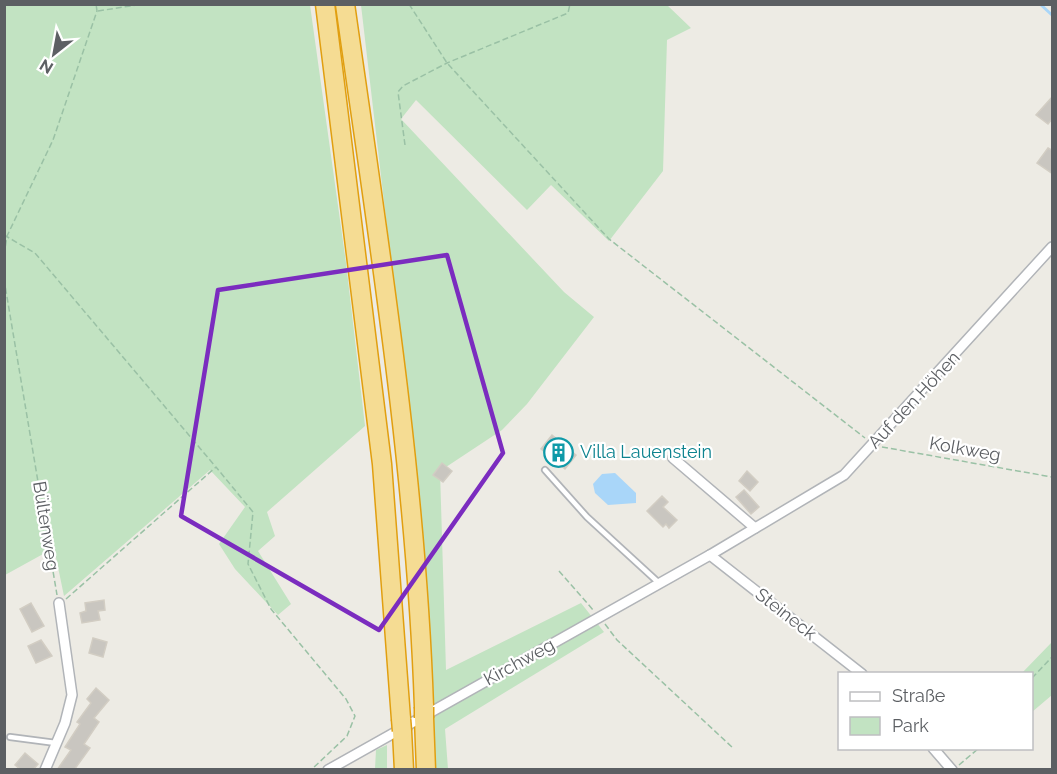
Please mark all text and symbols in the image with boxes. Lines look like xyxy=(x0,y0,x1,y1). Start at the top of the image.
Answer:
north arrow xyxy=(24,24,84,84)
text: N xyxy=(36,55,57,78)
street label: Auf den Höhen xyxy=(863,347,964,453)
street label: Kolkweg xyxy=(928,432,1002,465)
building icon: Villa Lauenstein xyxy=(543,436,575,468)
place label: Villa Lauenstein xyxy=(580,441,712,462)
street label: Bültenweg xyxy=(29,480,64,572)
street label: Steineck xyxy=(752,583,821,644)
street label: Kirchweg xyxy=(480,634,558,690)
legend xyxy=(838,672,1033,750)
text: Straße xyxy=(892,685,946,706)
text: Park xyxy=(892,715,929,736)

